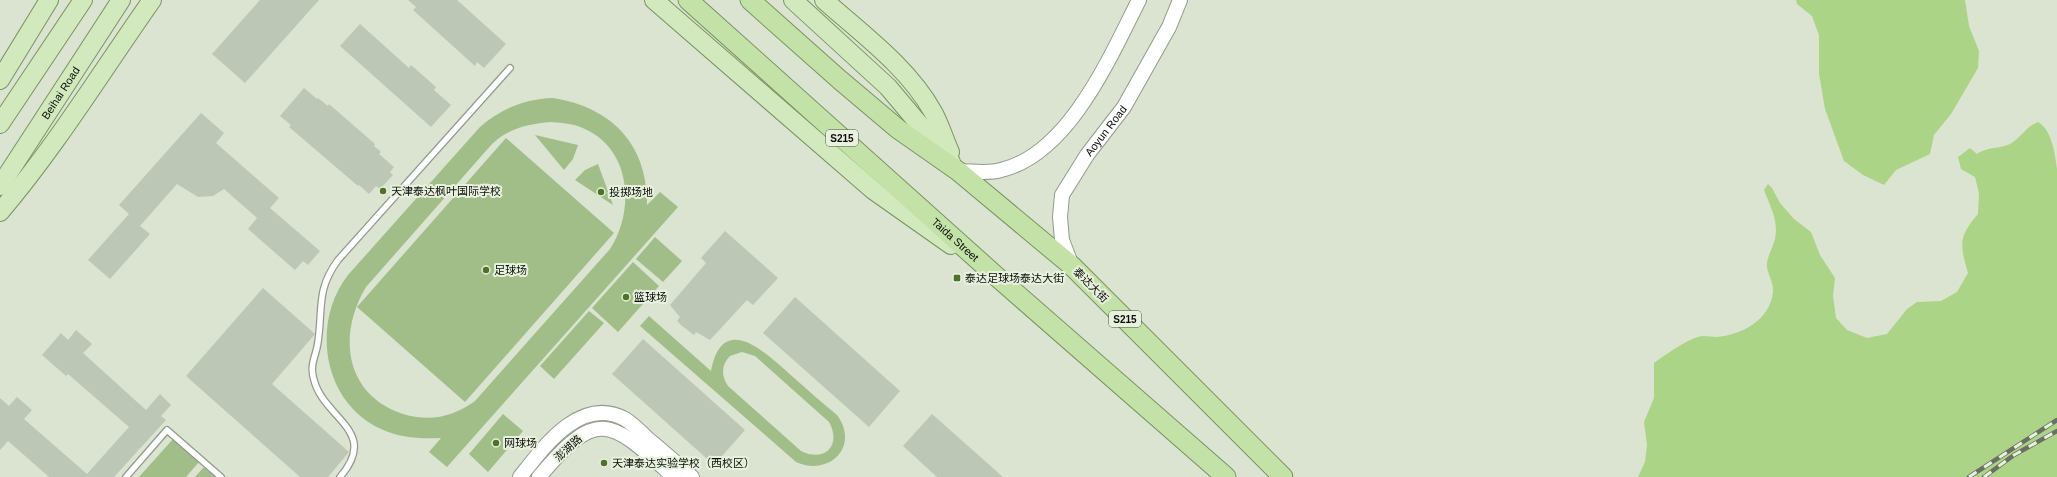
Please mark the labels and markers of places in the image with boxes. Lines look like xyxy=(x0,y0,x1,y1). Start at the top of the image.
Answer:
place label: 天津泰达枫叶国际学校 xyxy=(391,185,501,197)
marker: 天津泰达枫叶国际学校 xyxy=(378,186,388,196)
place label: 投掷场地 xyxy=(609,186,653,198)
marker: 投掷场地 xyxy=(596,187,606,197)
place label: 足球场 xyxy=(494,264,527,276)
marker: 足球场 xyxy=(481,265,491,275)
place label: 泰达足球场泰达大街 xyxy=(965,272,1064,284)
marker: 泰达足球场泰达大街 xyxy=(952,273,962,283)
place label: 篮球场 xyxy=(634,291,667,303)
marker: 篮球场 xyxy=(621,292,631,302)
place label: 网球场 xyxy=(504,437,537,449)
marker: 网球场 xyxy=(491,438,501,448)
place label: 天津泰达实验学校（西校区） xyxy=(612,457,755,469)
marker: 天津泰达实验学校（西校区） xyxy=(599,458,609,468)

